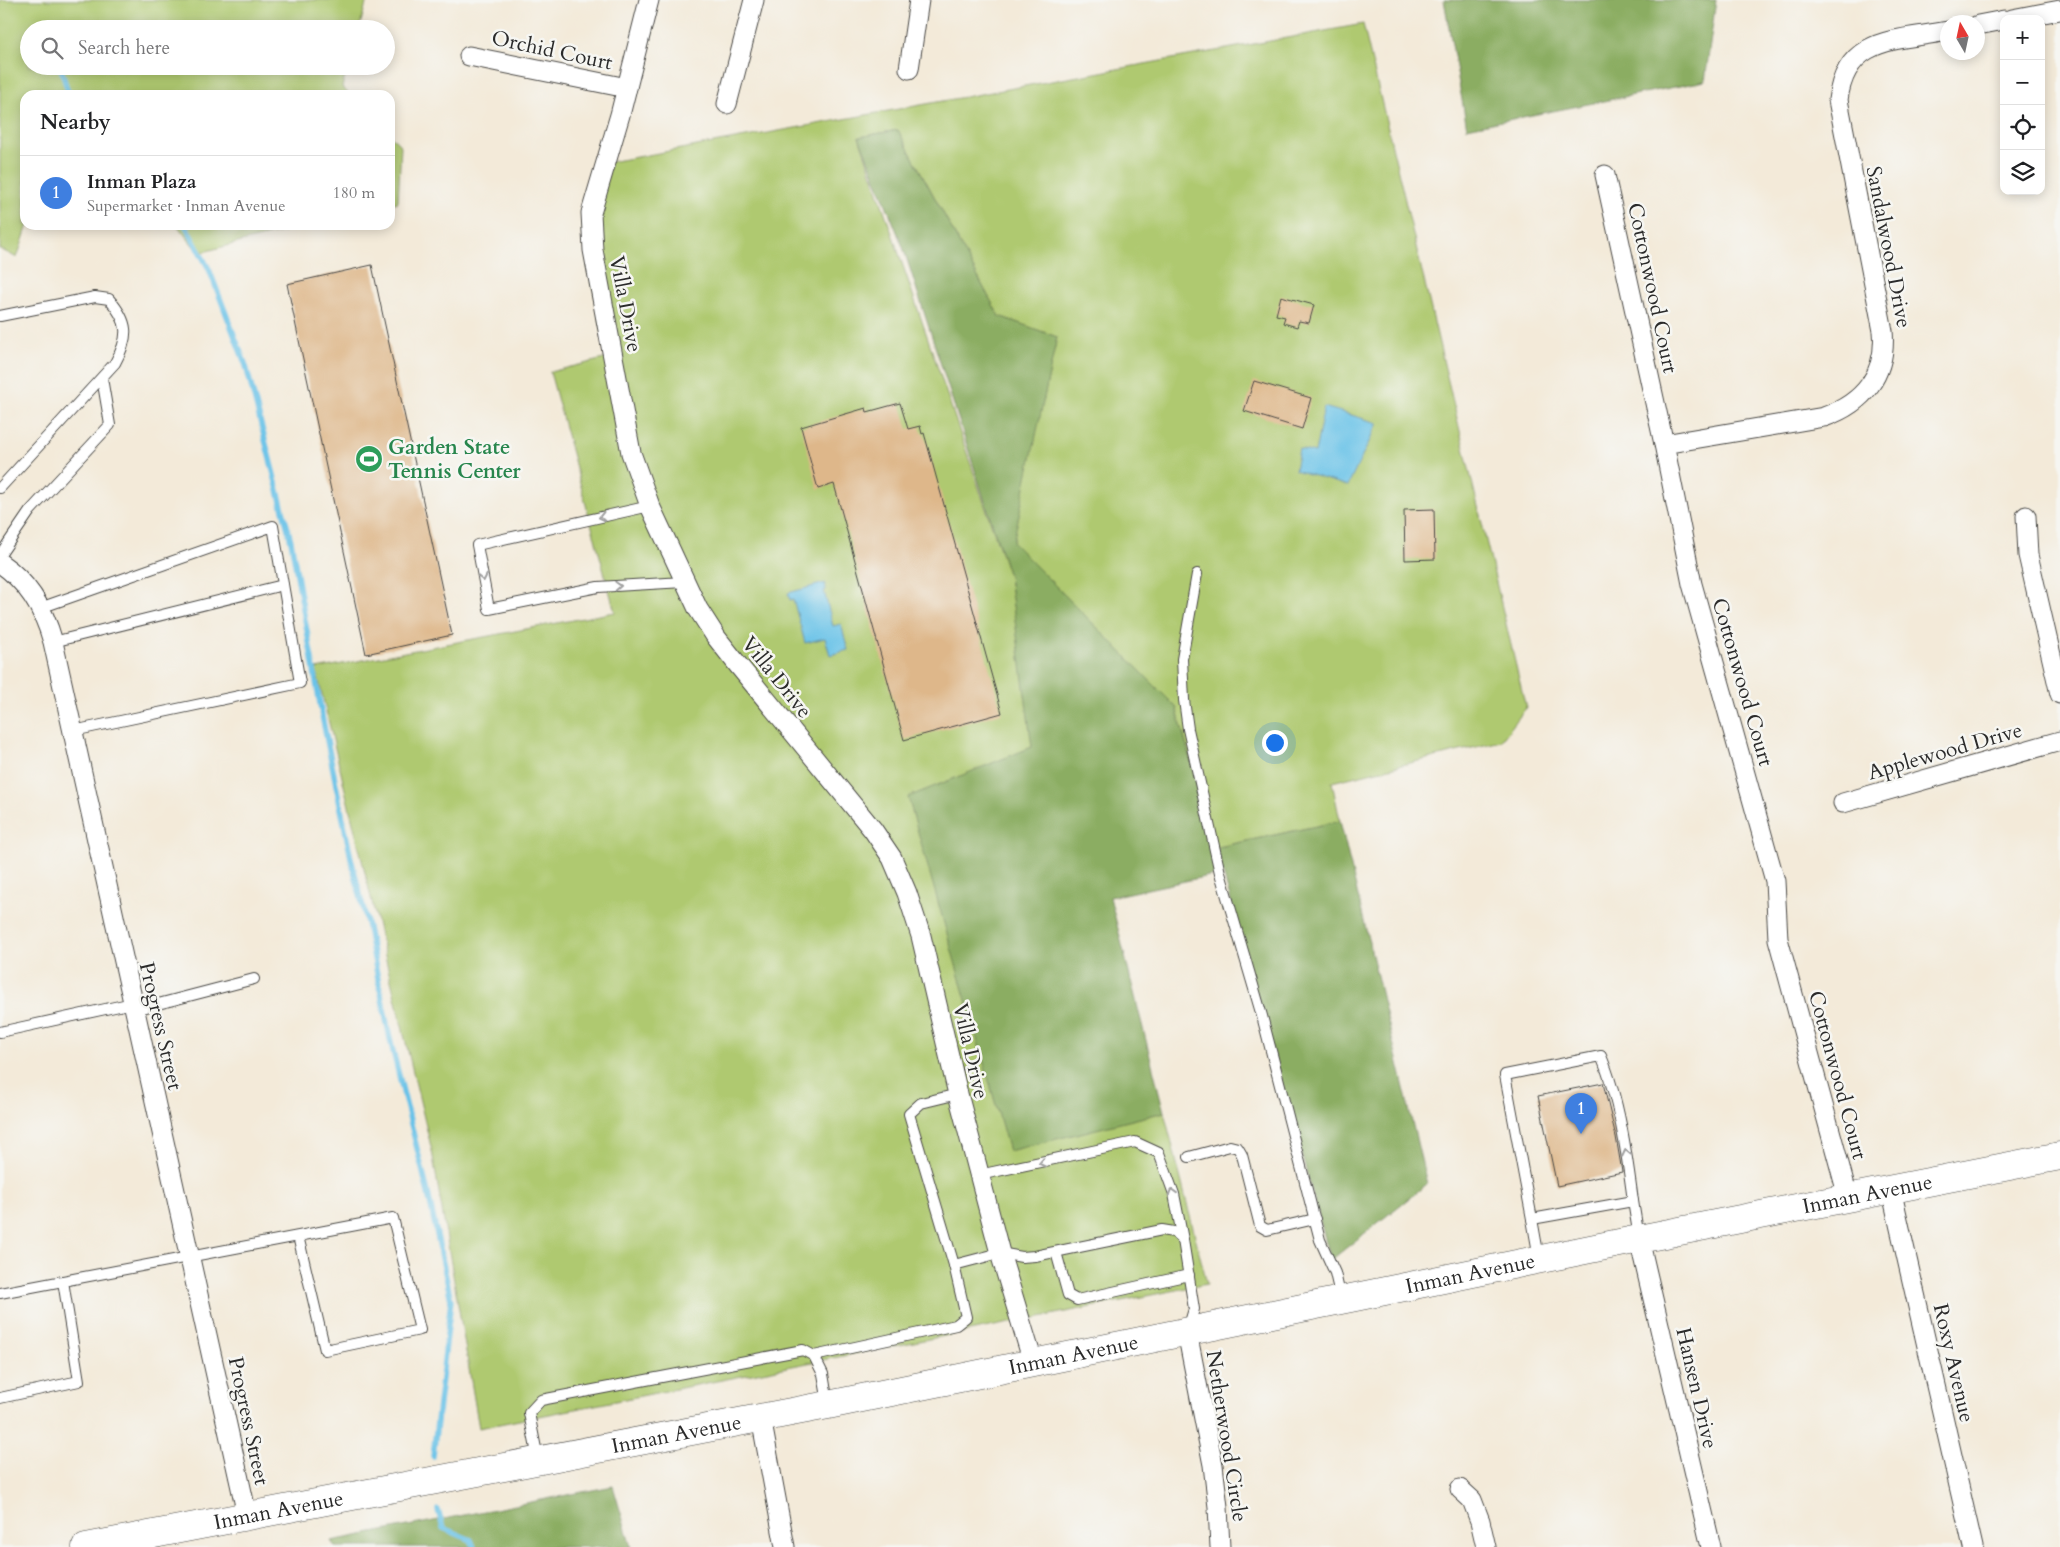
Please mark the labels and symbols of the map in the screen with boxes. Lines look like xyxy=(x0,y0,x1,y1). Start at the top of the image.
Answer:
north arrow xyxy=(1940,15,1985,60)
street label: Orchid Court xyxy=(489,24,615,78)
street label: Sandalwood Drive xyxy=(1859,164,1918,330)
street label: Cottonwood Court xyxy=(1620,200,1685,376)
street label: Villa Drive xyxy=(602,253,649,355)
place label: Garden State Tennis Center xyxy=(388,433,521,486)
sports icon: Garden State Tennis Center xyxy=(354,444,384,474)
one-way arrow xyxy=(598,511,607,522)
one-way arrow xyxy=(477,574,488,583)
one-way arrow xyxy=(614,580,622,591)
street label: Cottonwood Court xyxy=(1705,595,1780,770)
street label: Villa Drive xyxy=(735,630,819,724)
street label: Applewood Drive xyxy=(1865,716,2026,787)
your location xyxy=(1262,730,1288,756)
street label: Progress Street xyxy=(132,959,189,1093)
street label: Cottonwood Court xyxy=(1801,988,1874,1163)
street label: Villa Drive xyxy=(945,1000,996,1102)
pin: 1 xyxy=(1565,1093,1597,1134)
one-way arrow xyxy=(1621,1148,1632,1157)
one-way arrow xyxy=(1038,1157,1047,1167)
street label: Inman Avenue xyxy=(1800,1168,1935,1221)
one-way arrow xyxy=(1168,1189,1178,1197)
street label: Inman Avenue xyxy=(1403,1247,1538,1301)
street label: Roxy Avenue xyxy=(1926,1301,1981,1425)
street label: Hansen Drive xyxy=(1668,1325,1725,1452)
street label: Inman Avenue xyxy=(1006,1328,1141,1383)
street label: Netherwood Circle xyxy=(1199,1348,1254,1524)
street label: Progress Street xyxy=(221,1354,276,1488)
street label: Inman Avenue xyxy=(609,1408,744,1461)
street label: Inman Avenue xyxy=(211,1484,346,1537)

